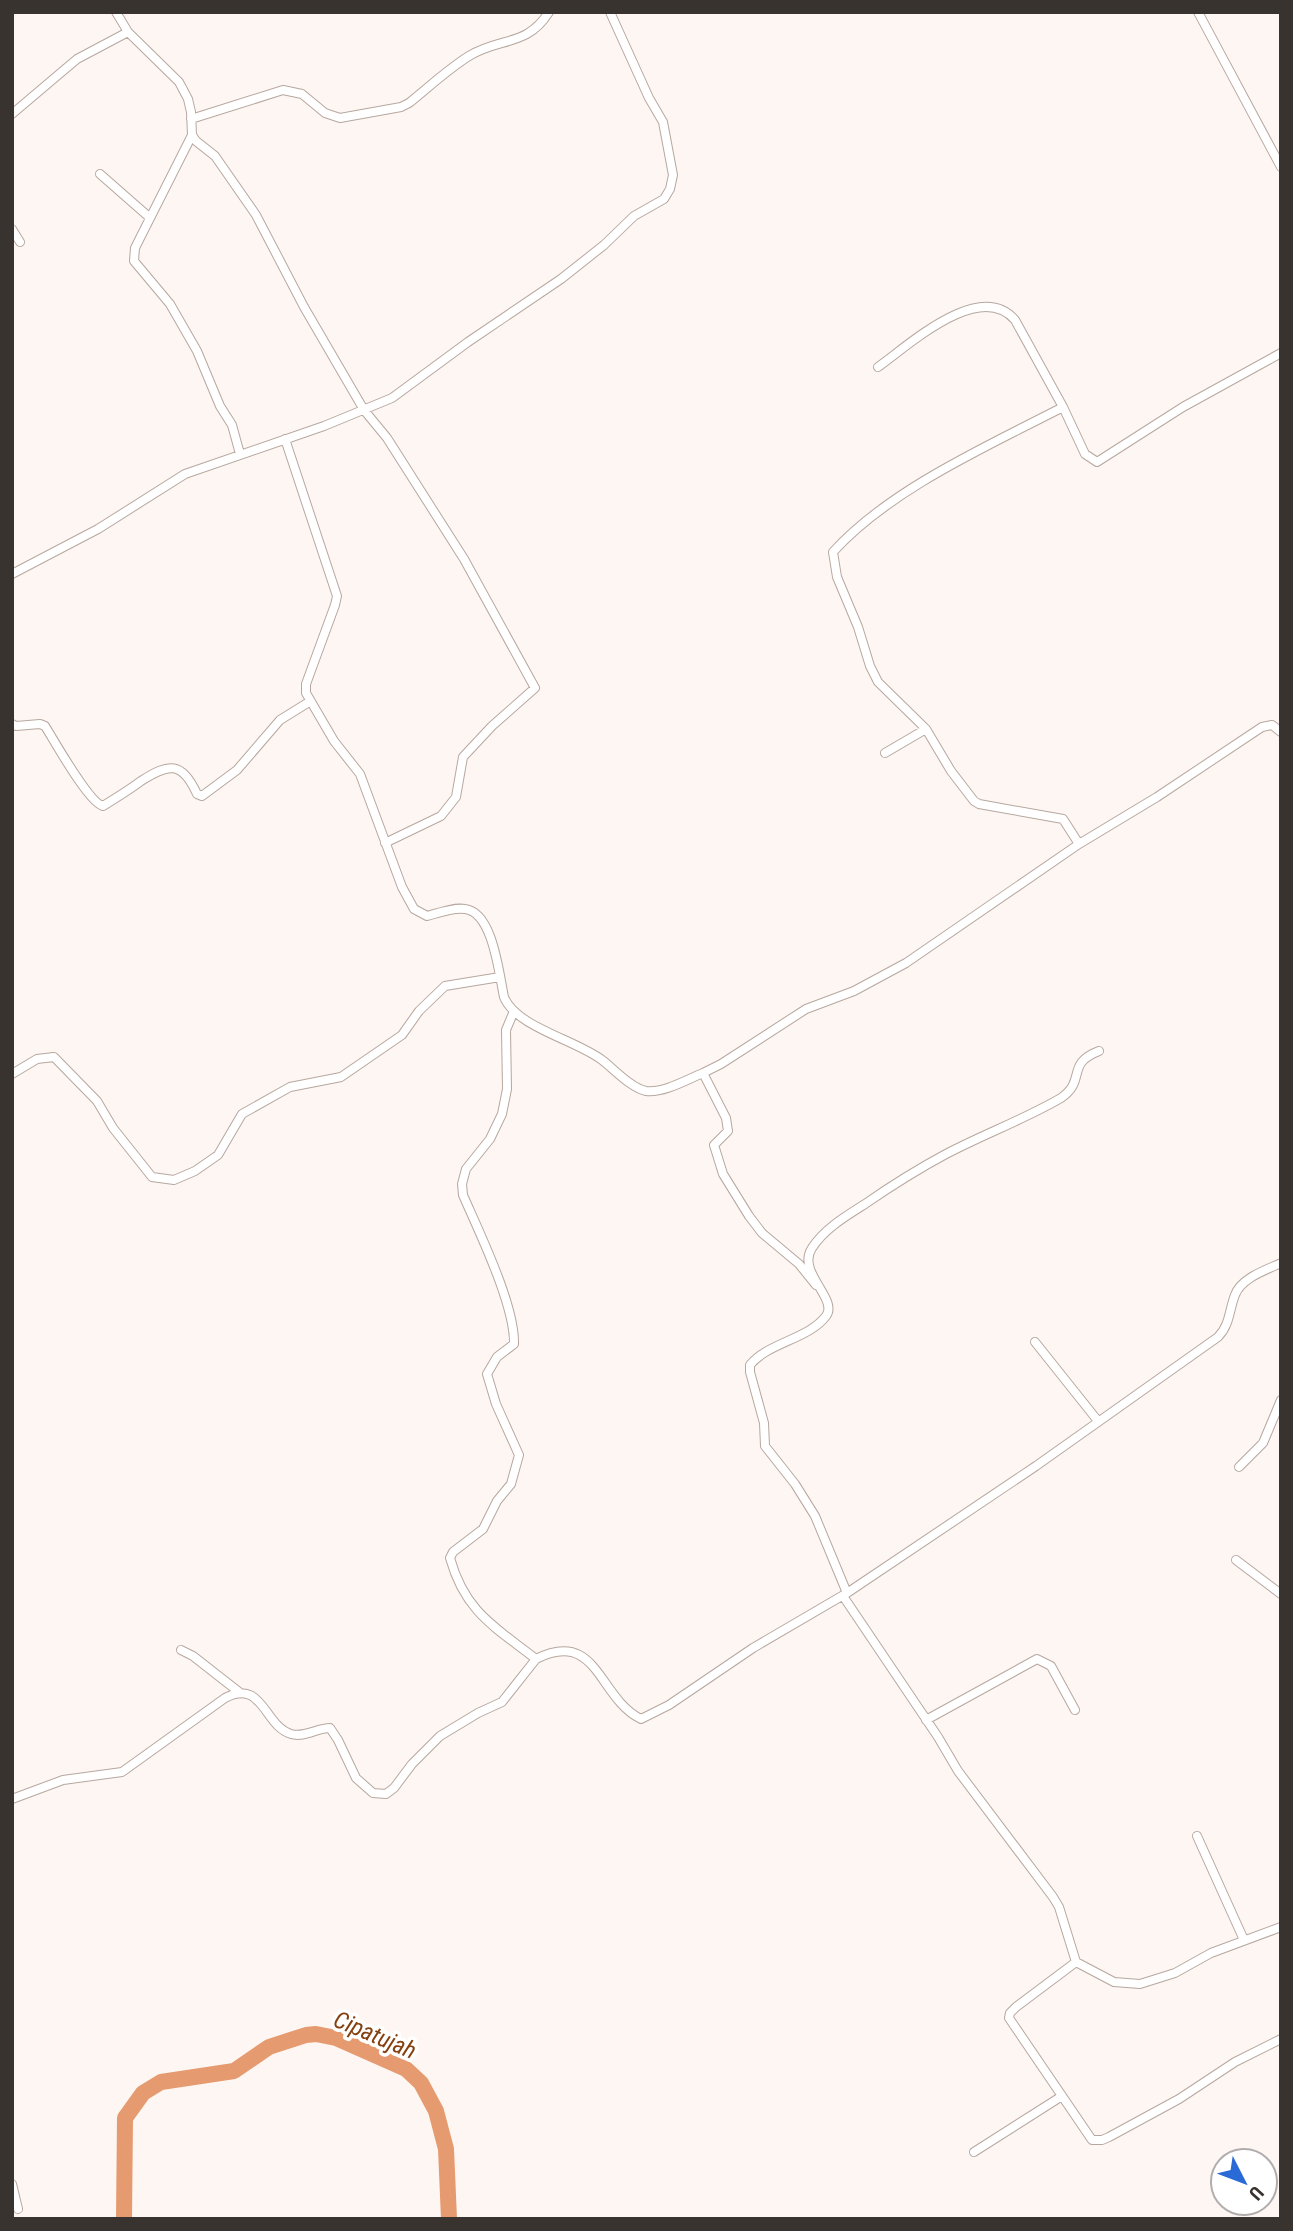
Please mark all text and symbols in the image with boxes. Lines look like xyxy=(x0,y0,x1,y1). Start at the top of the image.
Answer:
water label: Cipatujah xyxy=(330,2005,420,2065)
north arrow xyxy=(1209,2147,1279,2217)
text: U xyxy=(1244,2181,1268,2205)

